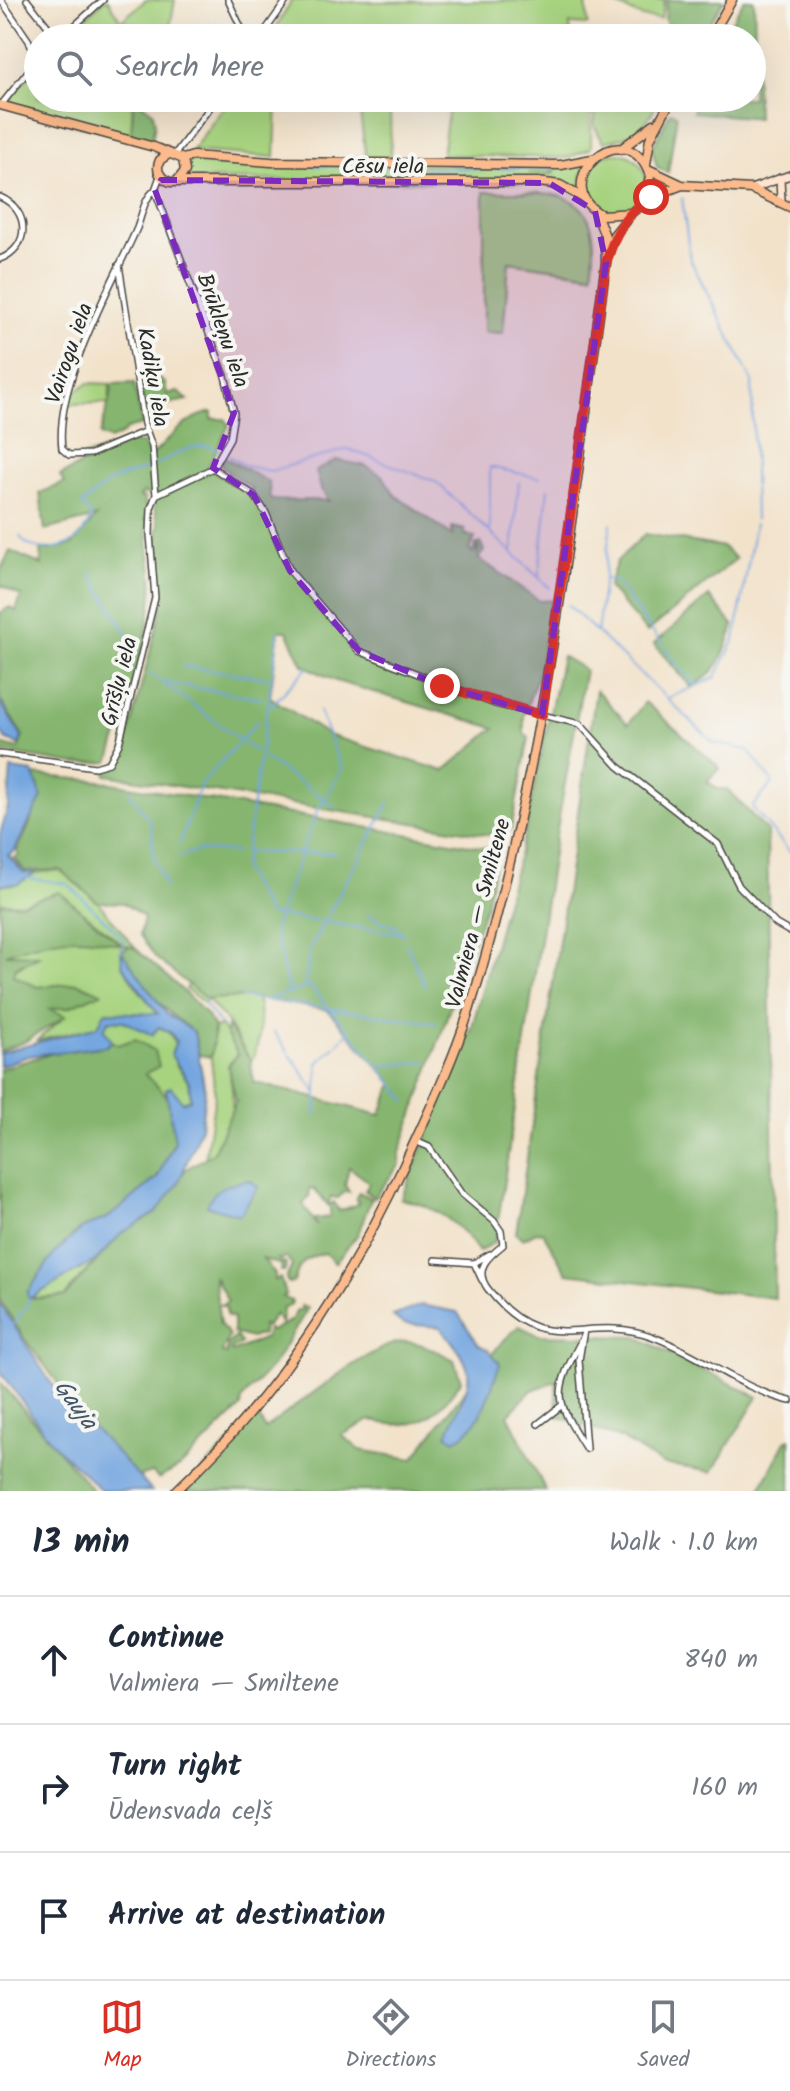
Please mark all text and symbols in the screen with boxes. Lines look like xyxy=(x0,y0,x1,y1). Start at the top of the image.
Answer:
search box xyxy=(24,24,766,112)
text: Search here xyxy=(116,44,264,92)
icon: search xyxy=(52,46,96,90)
street label: Cēsu iela xyxy=(342,150,424,185)
route start xyxy=(633,179,669,215)
street label: Brūkleņu iela xyxy=(186,269,258,393)
street label: Vairogu iela xyxy=(37,298,104,409)
street label: Kadiķu iela xyxy=(126,325,178,430)
street label: Grīšļu iela xyxy=(92,633,148,730)
route end xyxy=(424,668,460,704)
street label: Valmiera — Smiltene xyxy=(437,815,522,1013)
water label: Gauja xyxy=(43,1371,108,1440)
text: 13 min xyxy=(32,1516,129,1570)
text: Walk · 1.0 km xyxy=(609,1522,758,1564)
text: Continue xyxy=(108,1615,224,1663)
icon: ahead xyxy=(32,1638,76,1682)
text: 840 m xyxy=(684,1639,758,1681)
text: Valmiera — Smiltene xyxy=(108,1663,339,1705)
text: Turn right xyxy=(108,1743,241,1791)
icon: right xyxy=(32,1766,76,1810)
text: 160 m xyxy=(691,1767,758,1809)
text: Ūdensvada ceļš xyxy=(108,1791,272,1833)
text: Arrive at destination xyxy=(108,1892,385,1940)
icon: arrive xyxy=(32,1894,76,1938)
tab: Map xyxy=(100,1995,144,2078)
tab: Directions xyxy=(345,1995,437,2078)
tab: Saved xyxy=(637,1995,690,2078)

